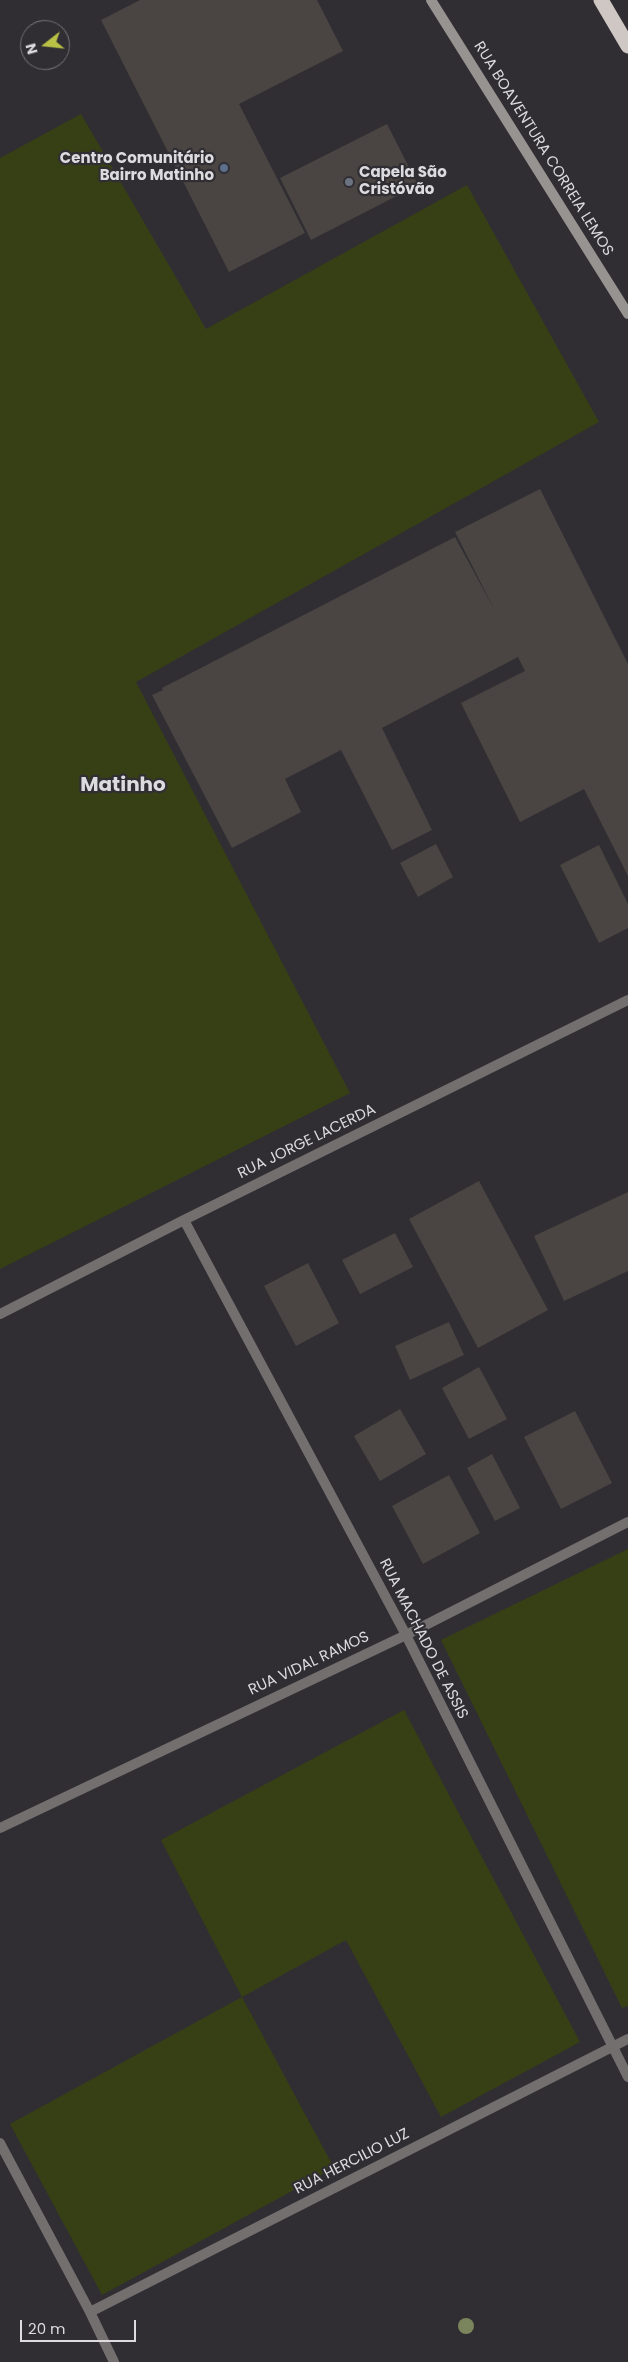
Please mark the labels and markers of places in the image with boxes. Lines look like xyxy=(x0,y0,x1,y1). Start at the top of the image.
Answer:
place label: Centro Comunitário Bairro Matinho xyxy=(60,150,214,185)
marker: Centro Comunitário Bairro Matinho xyxy=(218,162,230,174)
place label: Capela São Cristóvão xyxy=(359,164,447,199)
marker: Capela São Cristóvão xyxy=(343,176,355,188)

